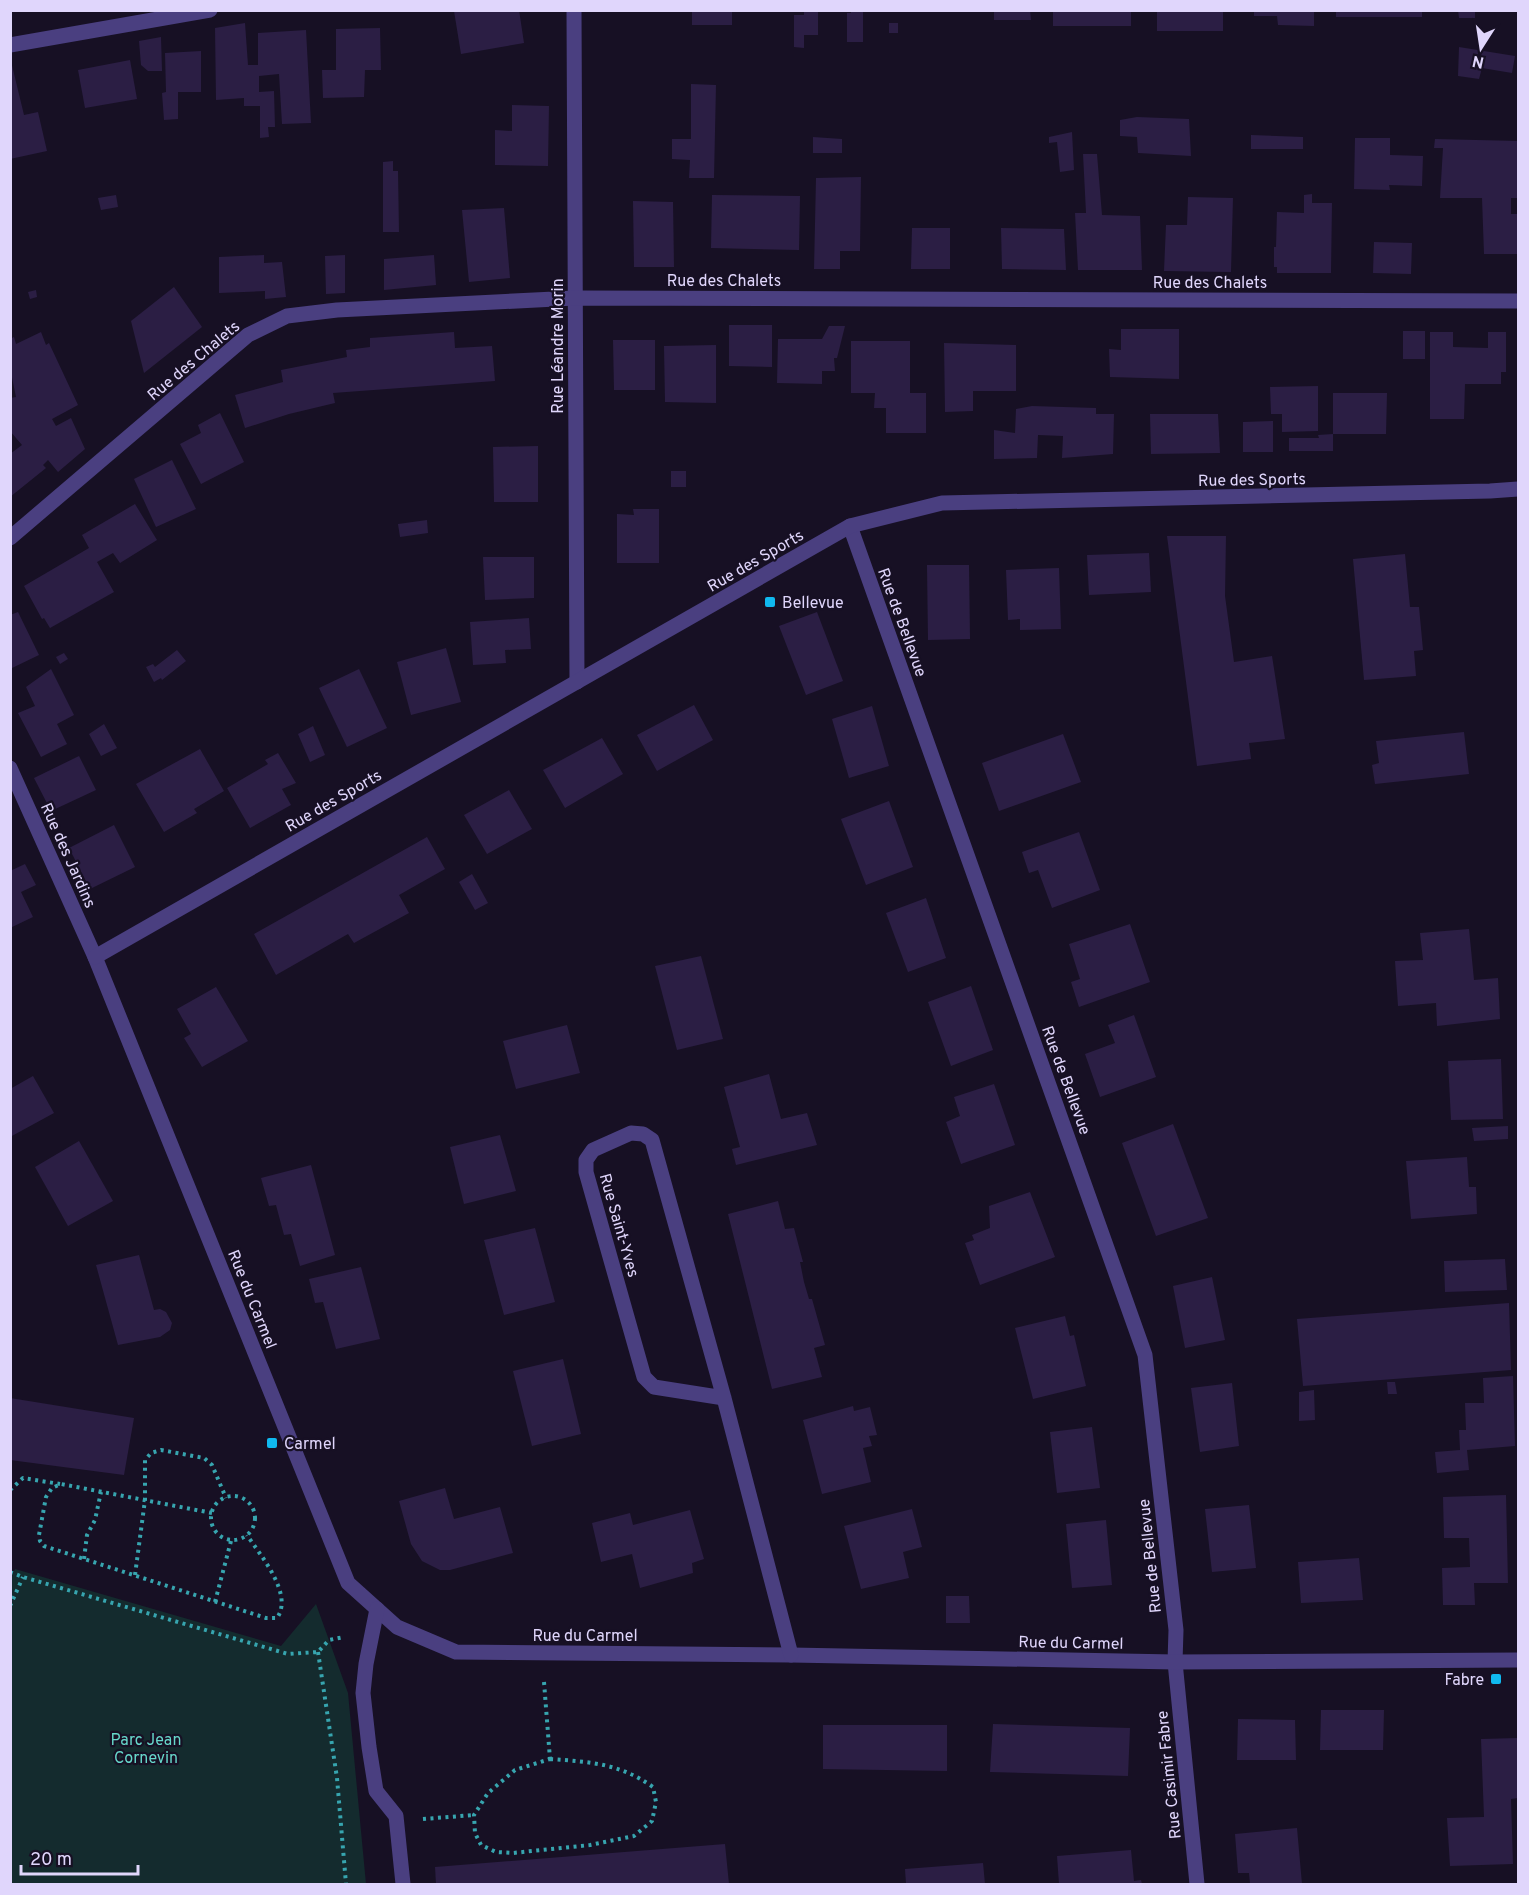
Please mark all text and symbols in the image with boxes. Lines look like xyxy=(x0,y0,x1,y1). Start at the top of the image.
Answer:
north arrow xyxy=(1451,18,1511,78)
text: N xyxy=(1471,50,1486,72)
street label: Rue des Chalets xyxy=(667,272,781,292)
street label: Rue des Chalets xyxy=(1153,274,1267,294)
street label: Rue Léandre Morin xyxy=(549,278,569,414)
street label: Rue des Chalets xyxy=(144,317,244,406)
street label: Rue des Sports xyxy=(1198,470,1306,492)
street label: Rue des Sports xyxy=(704,526,808,597)
street label: Rue de Bellevue xyxy=(872,565,930,680)
place label: Bellevue xyxy=(782,594,844,614)
marker: Bellevue xyxy=(763,595,777,609)
street label: Rue des Sports xyxy=(282,766,386,837)
street label: Rue des Jardins xyxy=(35,800,99,912)
street label: Rue de Bellevue xyxy=(1036,1023,1094,1138)
street label: Rue Saint-Yves xyxy=(594,1171,642,1280)
street label: Rue du Carmel xyxy=(222,1247,280,1352)
place label: Carmel xyxy=(284,1435,336,1455)
marker: Carmel xyxy=(265,1436,279,1450)
street label: Rue de Bellevue xyxy=(1135,1498,1167,1614)
street label: Rue du Carmel xyxy=(532,1627,638,1647)
street label: Rue du Carmel xyxy=(1018,1633,1124,1655)
place label: Fabre xyxy=(1445,1671,1484,1691)
marker: Fabre xyxy=(1489,1672,1503,1686)
street label: Rue Casimir Fabre xyxy=(1153,1710,1187,1840)
park label: Parc Jean Cornevin xyxy=(111,1731,181,1769)
scale bar xyxy=(21,1838,138,1876)
text: 20 m xyxy=(30,1849,72,1872)

